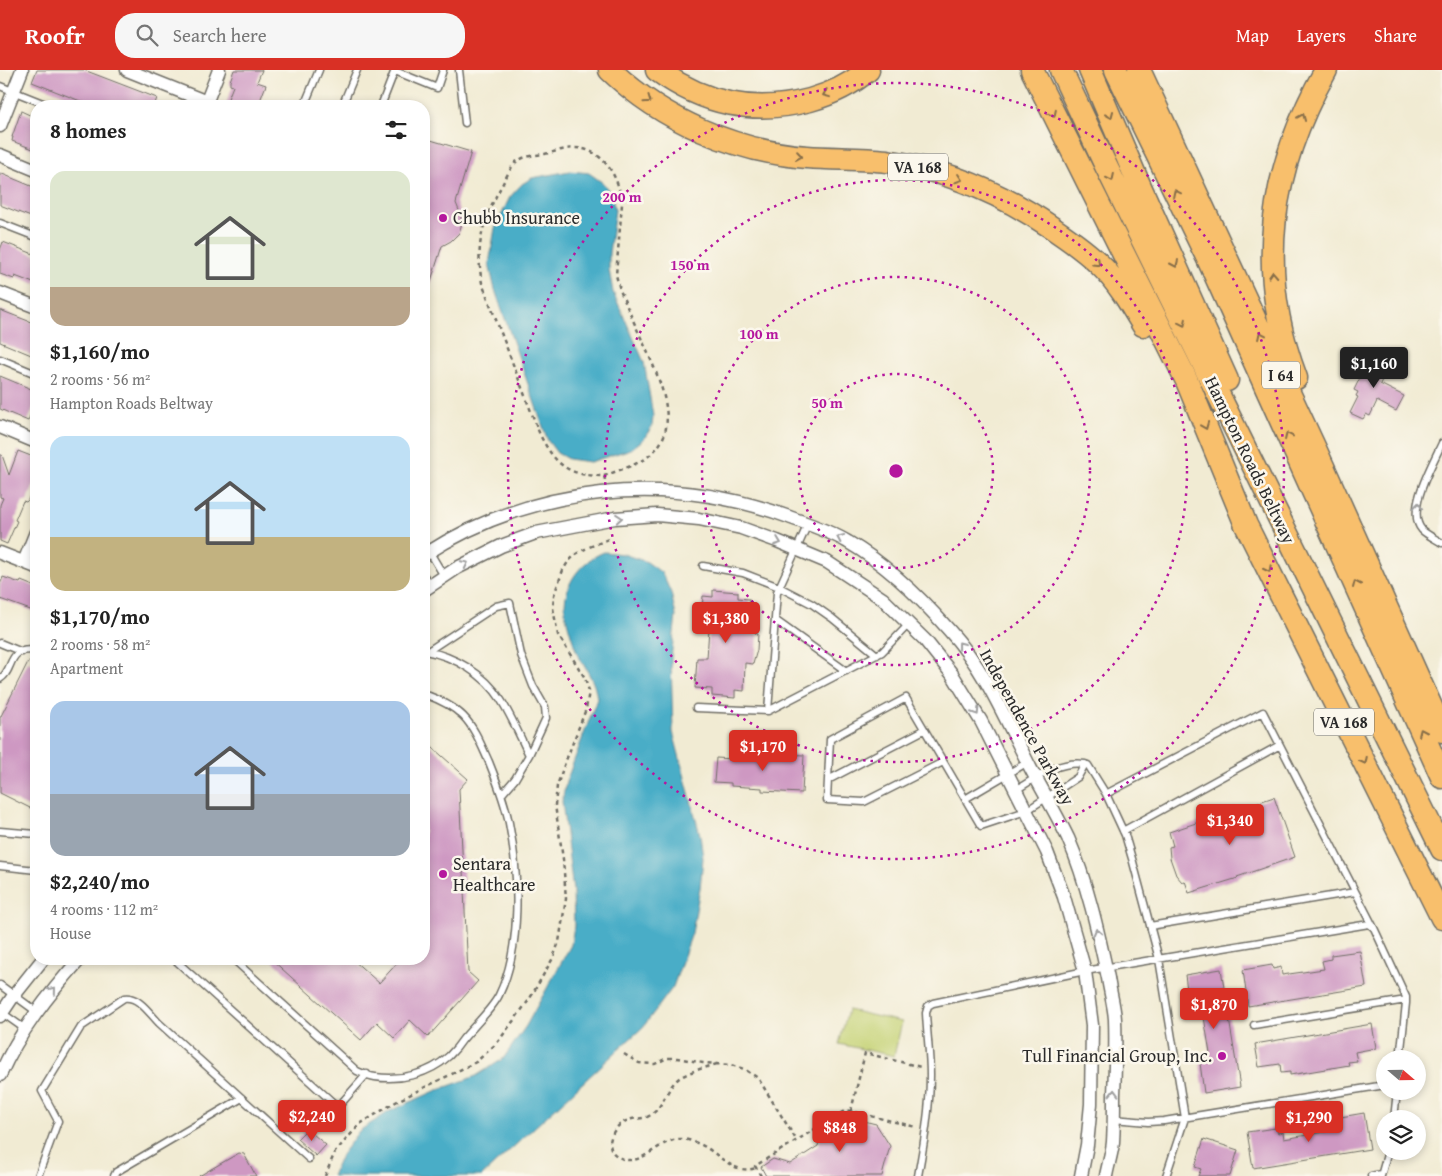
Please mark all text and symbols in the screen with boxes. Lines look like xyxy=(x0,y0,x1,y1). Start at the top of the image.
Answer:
search box xyxy=(115,13,465,58)
text: Roofr xyxy=(25,18,85,53)
icon: search xyxy=(133,21,161,49)
text: Search here xyxy=(173,21,267,49)
text: Map xyxy=(1236,22,1269,49)
text: Layers xyxy=(1297,22,1346,49)
text: Share xyxy=(1374,22,1417,49)
one-way arrow xyxy=(822,88,831,98)
one-way arrow xyxy=(642,94,652,103)
one-way arrow xyxy=(1046,109,1057,118)
one-way arrow xyxy=(1103,110,1114,119)
one-way arrow xyxy=(1296,113,1307,122)
text: 8 homes xyxy=(50,115,126,146)
icon: filters xyxy=(382,116,410,144)
one-way arrow xyxy=(795,150,803,161)
road number: VA 168 xyxy=(888,154,948,180)
one-way arrow xyxy=(1105,172,1115,181)
one-way arrow xyxy=(954,173,962,183)
text: 200 m xyxy=(602,186,642,207)
one-way arrow xyxy=(1172,189,1182,198)
icon: home xyxy=(185,203,275,293)
place label: Chubb Insurance xyxy=(453,204,580,231)
marker: Chubb Insurance xyxy=(437,212,449,224)
text: 150 m xyxy=(670,254,710,275)
one-way arrow xyxy=(1091,257,1100,266)
one-way arrow xyxy=(1169,259,1179,268)
one-way arrow xyxy=(1268,271,1279,279)
one-way arrow xyxy=(1177,318,1187,327)
text: 100 m xyxy=(739,323,779,344)
one-way arrow xyxy=(1258,331,1268,340)
text: $1,160/mo xyxy=(50,336,150,367)
pin: $1,160 xyxy=(1333,346,1415,389)
text: $1,160 xyxy=(1351,351,1397,375)
road number: I 64 xyxy=(1262,362,1300,388)
text: 2 rooms · 56 m² xyxy=(50,367,150,391)
street label: Hampton Roads Beltway xyxy=(1198,371,1303,548)
text: Hampton Roads Beltway xyxy=(50,391,213,415)
text: 50 m xyxy=(811,392,843,413)
one-way arrow xyxy=(1199,421,1209,430)
one-way arrow xyxy=(1284,432,1294,441)
centre of rings xyxy=(887,462,905,480)
icon: home xyxy=(185,468,275,558)
one-way arrow xyxy=(1413,502,1424,510)
one-way arrow xyxy=(615,513,623,524)
one-way arrow xyxy=(836,534,845,544)
one-way arrow xyxy=(773,536,782,546)
one-way arrow xyxy=(460,560,469,570)
one-way arrow xyxy=(1262,564,1272,573)
one-way arrow xyxy=(1351,580,1362,589)
text: $1,170/mo xyxy=(50,601,150,632)
pin: $1,380 xyxy=(685,602,767,644)
text: $1,380 xyxy=(703,606,749,630)
text: 2 rooms · 58 m² xyxy=(50,632,150,656)
one-way arrow xyxy=(959,642,967,651)
street label: Independence Parkway xyxy=(973,644,1082,810)
text: Apartment xyxy=(50,656,123,680)
one-way arrow xyxy=(969,707,979,716)
road number: VA 168 xyxy=(1314,708,1374,736)
one-way arrow xyxy=(1418,728,1428,737)
pin: $1,170 xyxy=(722,730,804,772)
icon: home xyxy=(185,733,275,823)
text: $1,170 xyxy=(740,734,786,758)
one-way arrow xyxy=(1358,756,1368,765)
pin: $1,340 xyxy=(1189,804,1271,846)
text: $1,340 xyxy=(1207,808,1253,832)
place label: Sentara Healthcare xyxy=(453,850,536,898)
text: $2,240/mo xyxy=(50,866,150,897)
marker: Sentara Healthcare xyxy=(437,868,449,880)
text: 4 rooms · 112 m² xyxy=(50,897,158,921)
text: House xyxy=(50,921,91,945)
one-way arrow xyxy=(1093,929,1103,937)
one-way arrow xyxy=(48,986,57,995)
pin: $1,870 xyxy=(1173,988,1255,1030)
text: $1,870 xyxy=(1191,992,1237,1016)
place label: Tull Financial Group, Inc. xyxy=(1022,1042,1212,1069)
marker: Tull Financial Group, Inc. xyxy=(1216,1050,1228,1062)
north arrow xyxy=(1376,1050,1426,1100)
map controls xyxy=(1376,1050,1426,1160)
one-way arrow xyxy=(1109,1089,1119,1096)
pin: $2,240 xyxy=(271,1100,353,1142)
pin: $1,290 xyxy=(1268,1100,1350,1143)
text: $2,240 xyxy=(289,1104,335,1128)
text: $1,290 xyxy=(1286,1105,1332,1129)
pin: $848 xyxy=(810,1110,870,1153)
button: layers xyxy=(1376,1110,1426,1160)
text: $848 xyxy=(823,1115,857,1139)

